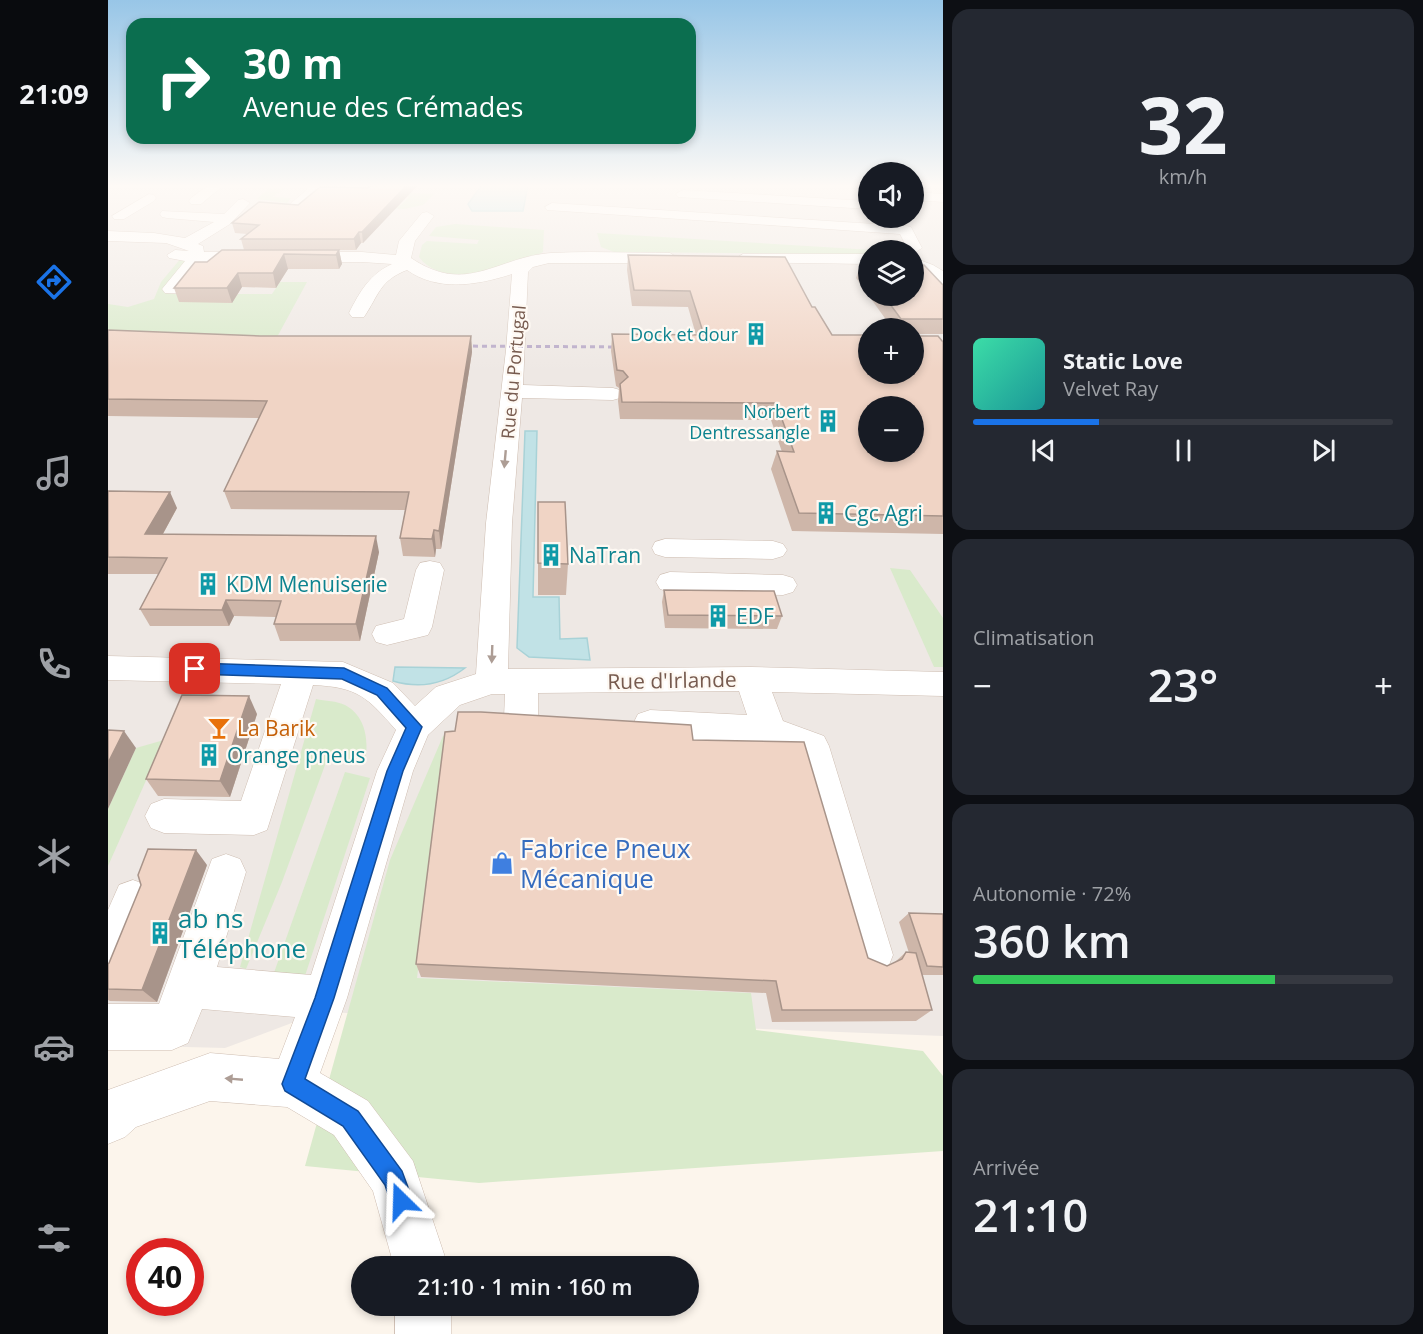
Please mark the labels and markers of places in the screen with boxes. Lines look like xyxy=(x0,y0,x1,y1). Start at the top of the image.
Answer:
building icon: Dock et dour xyxy=(743,321,769,347)
place label: Dock et dour xyxy=(630,322,739,346)
place label: Norbert Dentressangle xyxy=(689,399,810,444)
building icon: Norbert Dentressangle xyxy=(815,408,841,434)
place label: Cgc Agri xyxy=(844,499,923,527)
building icon: Cgc Agri xyxy=(813,500,839,526)
place label: NaTran xyxy=(569,541,641,569)
building icon: NaTran xyxy=(538,542,564,568)
place label: KDM Menuiserie xyxy=(226,570,388,598)
building icon: KDM Menuiserie xyxy=(195,571,221,597)
place label: EDF xyxy=(736,602,774,630)
building icon: EDF xyxy=(705,603,731,629)
pin xyxy=(169,643,220,694)
place label: La Barik xyxy=(237,714,315,742)
bar icon: La Barik xyxy=(206,715,232,741)
place label: Orange pneus xyxy=(227,741,366,769)
building icon: Orange pneus xyxy=(196,742,222,768)
place label: Fabrice Pneux Mécanique xyxy=(520,830,691,896)
shop icon: Fabrice Pneux Mécanique xyxy=(489,850,515,876)
place label: ab ns Téléphone xyxy=(178,900,306,966)
building icon: ab ns Téléphone xyxy=(147,920,173,946)

